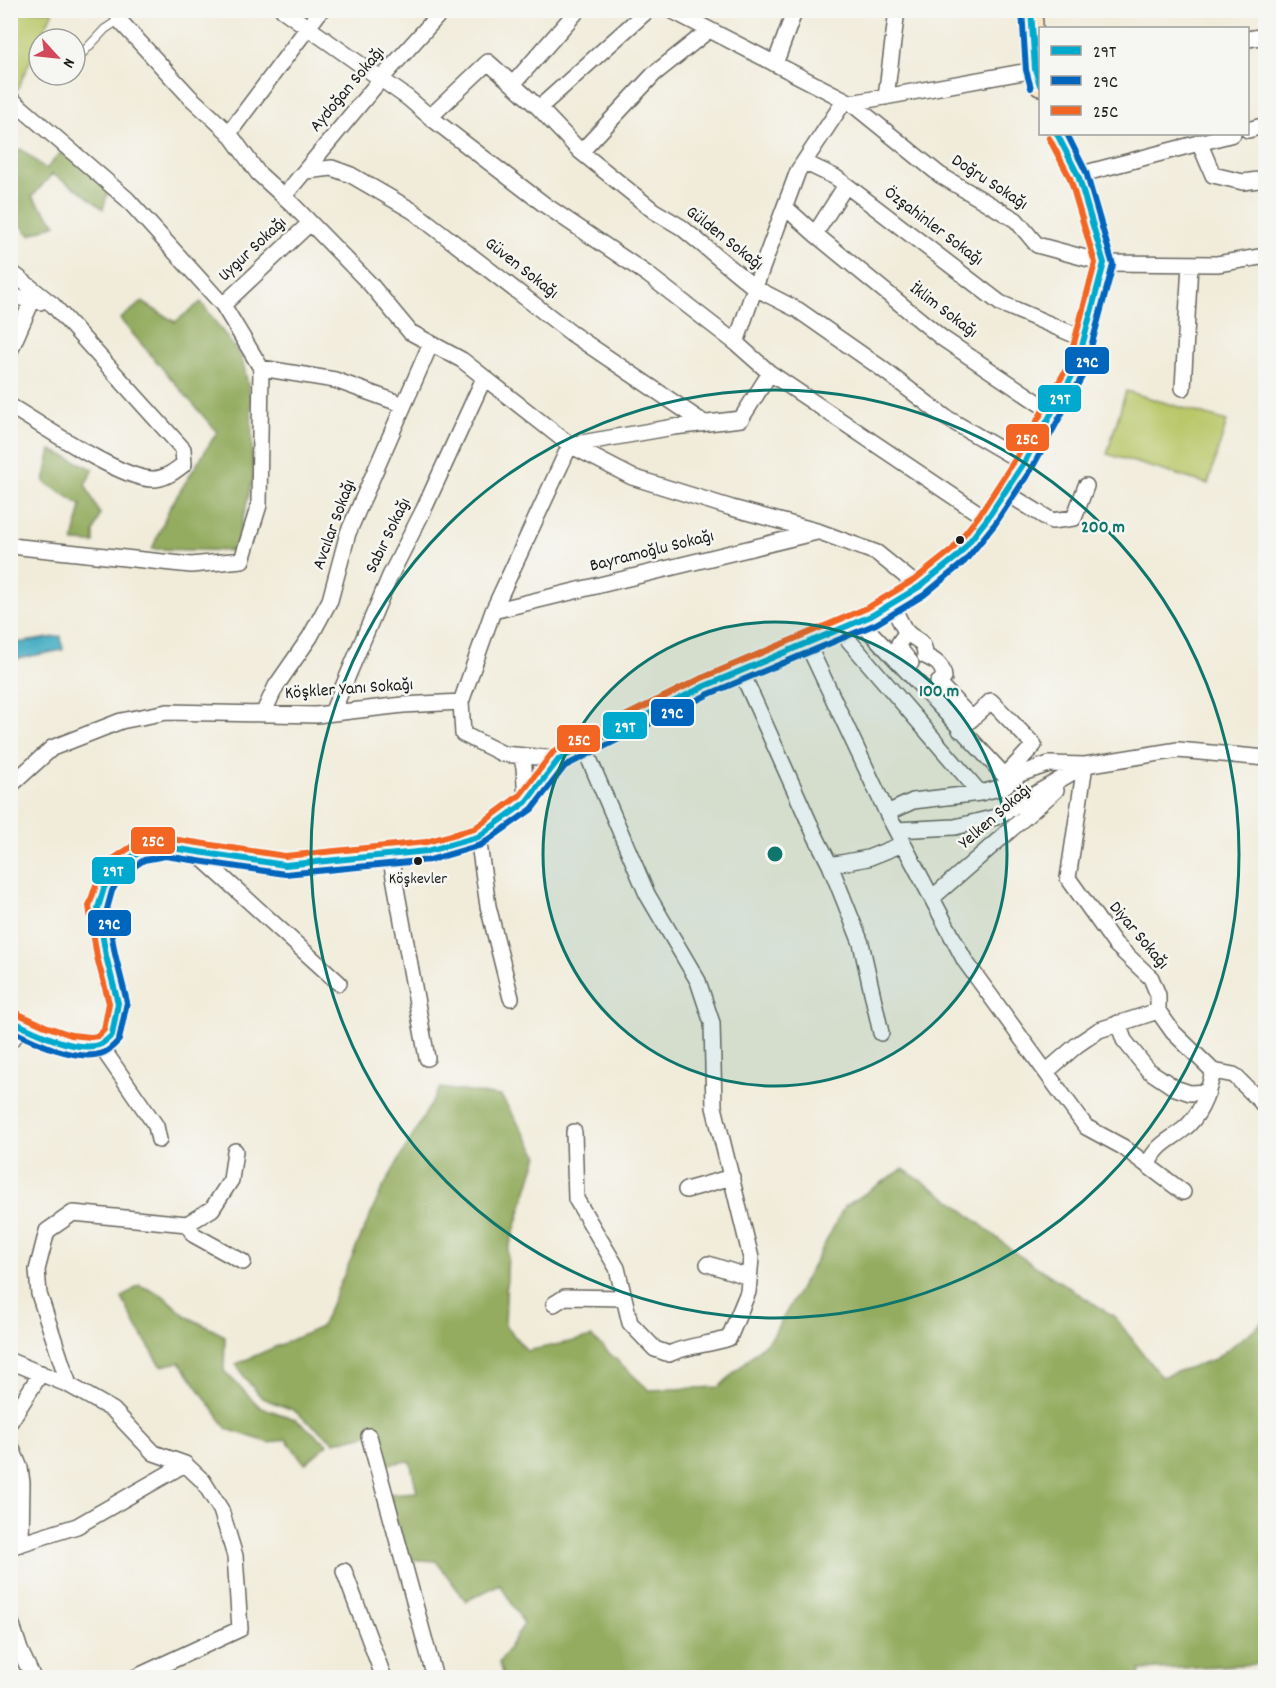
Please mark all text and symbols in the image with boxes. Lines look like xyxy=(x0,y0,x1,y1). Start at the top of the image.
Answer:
north arrow xyxy=(27,27,87,87)
legend xyxy=(1039,27,1249,135)
text: 29T xyxy=(1093,41,1116,66)
street label: Aydoğan Sokağı xyxy=(305,42,391,138)
text: N xyxy=(56,54,80,72)
text: 29C xyxy=(1093,71,1118,96)
text: 25C xyxy=(1093,101,1118,126)
street label: Doğru Sokağı xyxy=(946,149,1032,217)
street label: Özşahinler Sokağı xyxy=(878,181,988,273)
street label: Gülden Sokağı xyxy=(680,201,768,277)
street label: Uygur Sokağı xyxy=(213,212,293,288)
street label: Güven Sokağı xyxy=(479,232,563,306)
street label: İklim Sokağı xyxy=(904,277,982,345)
line badge: 29C xyxy=(1064,346,1110,375)
text: 29C xyxy=(1076,352,1098,375)
line badge: 29T xyxy=(1037,384,1082,413)
text: 29T xyxy=(1050,389,1071,412)
line badge: 25C xyxy=(1005,423,1050,452)
text: 25C xyxy=(1016,429,1038,452)
street label: Avcılar Sokağı xyxy=(307,476,363,574)
street label: Sabır Sokağı xyxy=(360,494,418,578)
text: 200 m xyxy=(1081,516,1125,541)
street label: Bayramoğlu Sokağı xyxy=(587,525,717,579)
unlabelled marker xyxy=(954,534,966,546)
street label: Köşkler Yanı Sokağı xyxy=(284,673,414,707)
text: 100 m xyxy=(919,680,959,705)
line badge: 29C xyxy=(650,698,695,727)
text: 29C xyxy=(661,703,683,726)
line badge: 29T xyxy=(602,711,648,740)
text: 29T xyxy=(615,717,636,740)
line badge: 25C xyxy=(556,724,601,753)
text: 25C xyxy=(568,730,590,753)
street label: Yelken Sokağı xyxy=(954,778,1038,856)
line badge: 25C xyxy=(130,826,176,855)
text: 25C xyxy=(142,831,164,854)
centre of rings xyxy=(765,844,785,864)
marker: Köşkevler xyxy=(412,855,424,867)
line badge: 29T xyxy=(91,856,136,885)
text: 29T xyxy=(103,861,124,884)
place label: Köşkevler xyxy=(389,868,447,891)
street label: Diyar Sokağı xyxy=(1102,897,1174,975)
line badge: 29C xyxy=(87,909,132,937)
text: 29C xyxy=(98,914,120,937)

